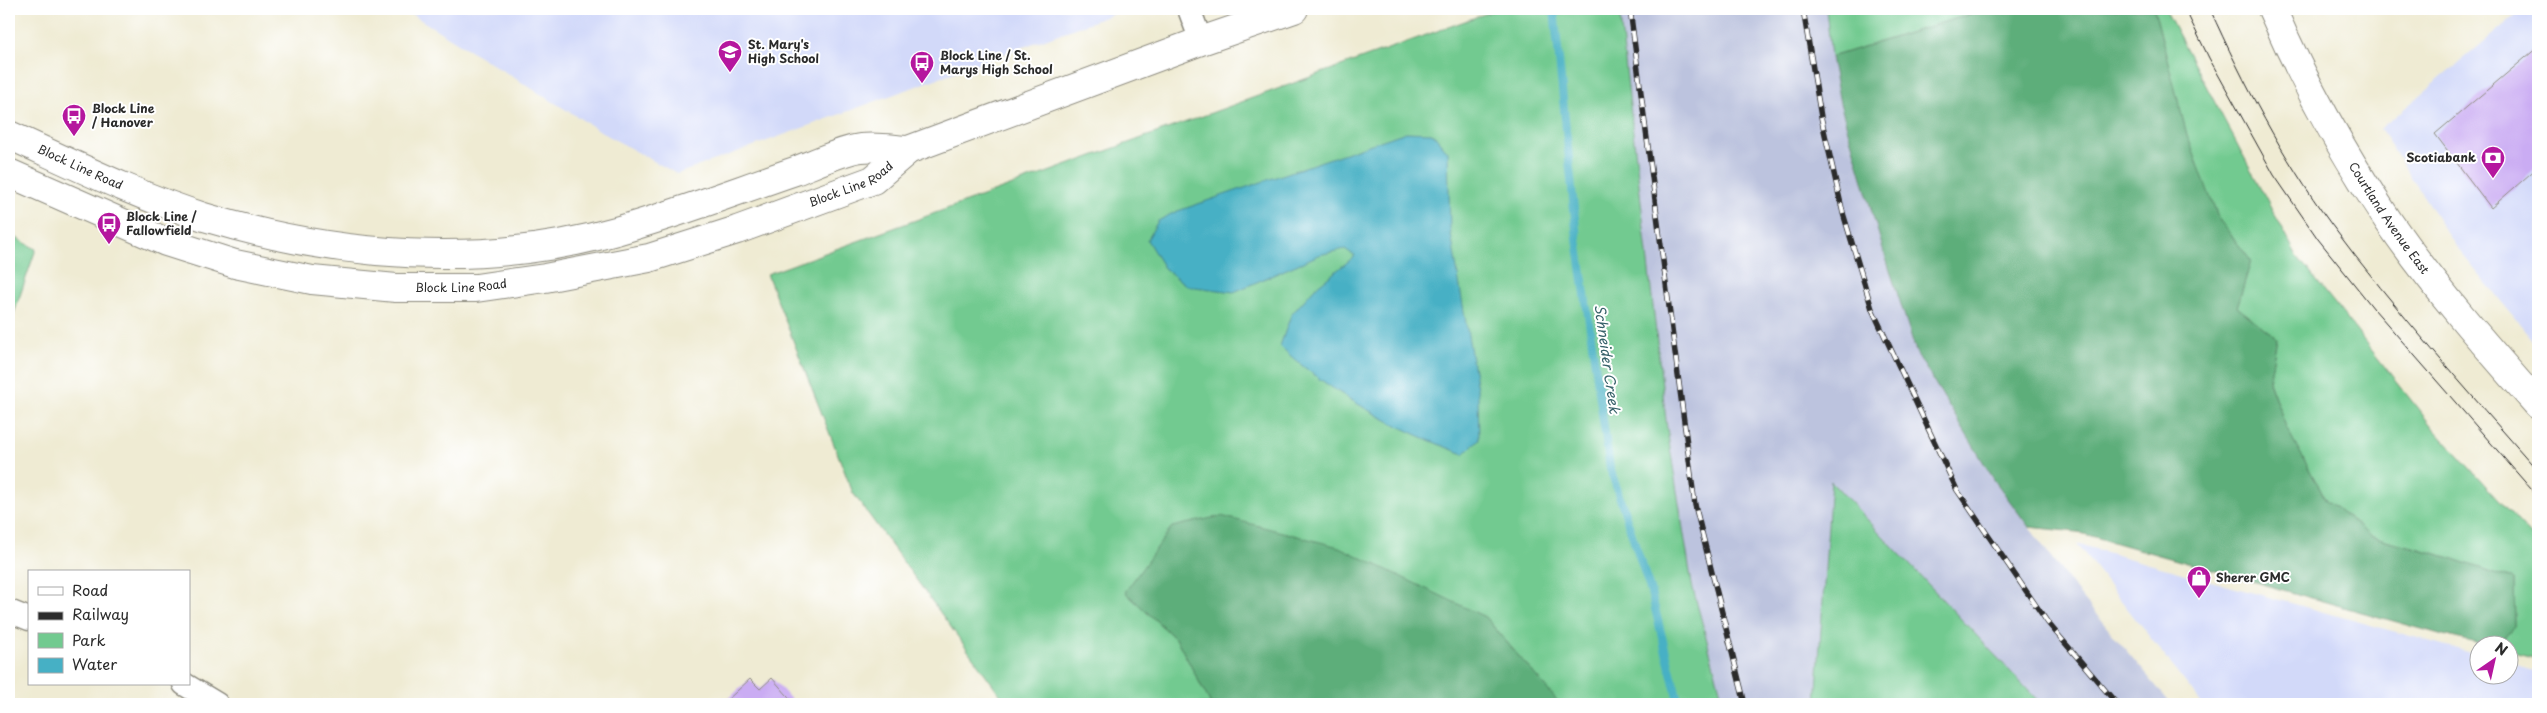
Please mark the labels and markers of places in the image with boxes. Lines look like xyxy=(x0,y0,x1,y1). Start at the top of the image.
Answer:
place label: St. Mary's High School xyxy=(748,35,819,67)
school or university icon: St. Mary's High School xyxy=(717,39,743,73)
place label: Block Line / St. Marys High School xyxy=(940,46,1053,78)
bus stop icon: Block Line / St. Marys High School xyxy=(909,50,935,84)
place label: Block Line / Hanover xyxy=(91,99,155,131)
bus stop icon: Block Line / Hanover xyxy=(61,103,87,137)
bank icon: Scotiabank xyxy=(2480,145,2506,179)
place label: Scotiabank xyxy=(2406,148,2476,166)
place label: Block Line / Fallowfield xyxy=(126,207,198,239)
bus stop icon: Block Line / Fallowfield xyxy=(96,211,122,245)
shop icon: Sherer GMC xyxy=(2186,565,2212,599)
place label: Sherer GMC xyxy=(2216,568,2290,586)

